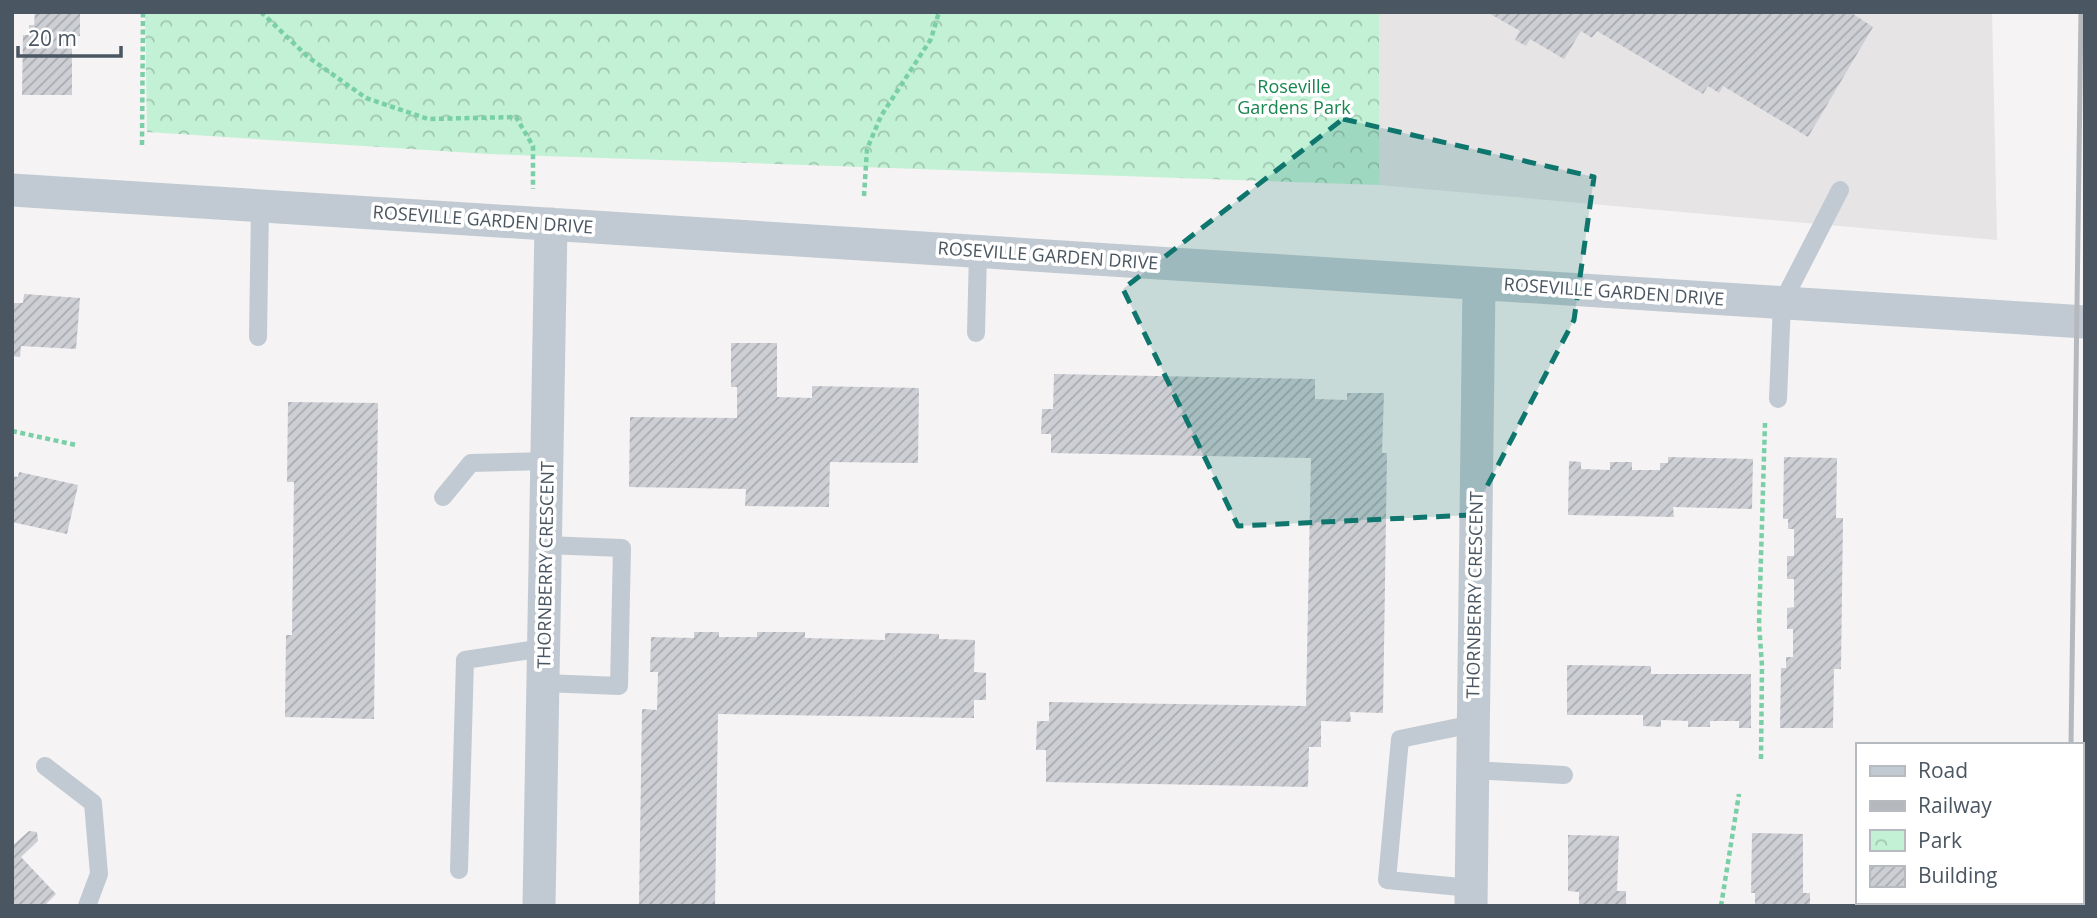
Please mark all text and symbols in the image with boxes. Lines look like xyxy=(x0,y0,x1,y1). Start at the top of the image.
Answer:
scale bar xyxy=(18,14,121,58)
text: 20 m xyxy=(28,24,77,52)
park label: Roseville Gardens Park xyxy=(1237,74,1351,119)
street label: ROSEVILLE GARDEN DRIVE xyxy=(372,199,594,239)
street label: ROSEVILLE GARDEN DRIVE xyxy=(937,235,1159,275)
street label: ROSEVILLE GARDEN DRIVE xyxy=(1503,271,1725,311)
street label: THORNBERRY CRESCENT xyxy=(531,461,559,669)
street label: THORNBERRY CRESCENT xyxy=(1460,491,1488,699)
legend xyxy=(1856,743,2083,904)
text: Road xyxy=(1918,756,1968,784)
text: Railway xyxy=(1918,791,1992,819)
text: Park xyxy=(1918,826,1962,854)
text: Building xyxy=(1918,861,1997,889)

